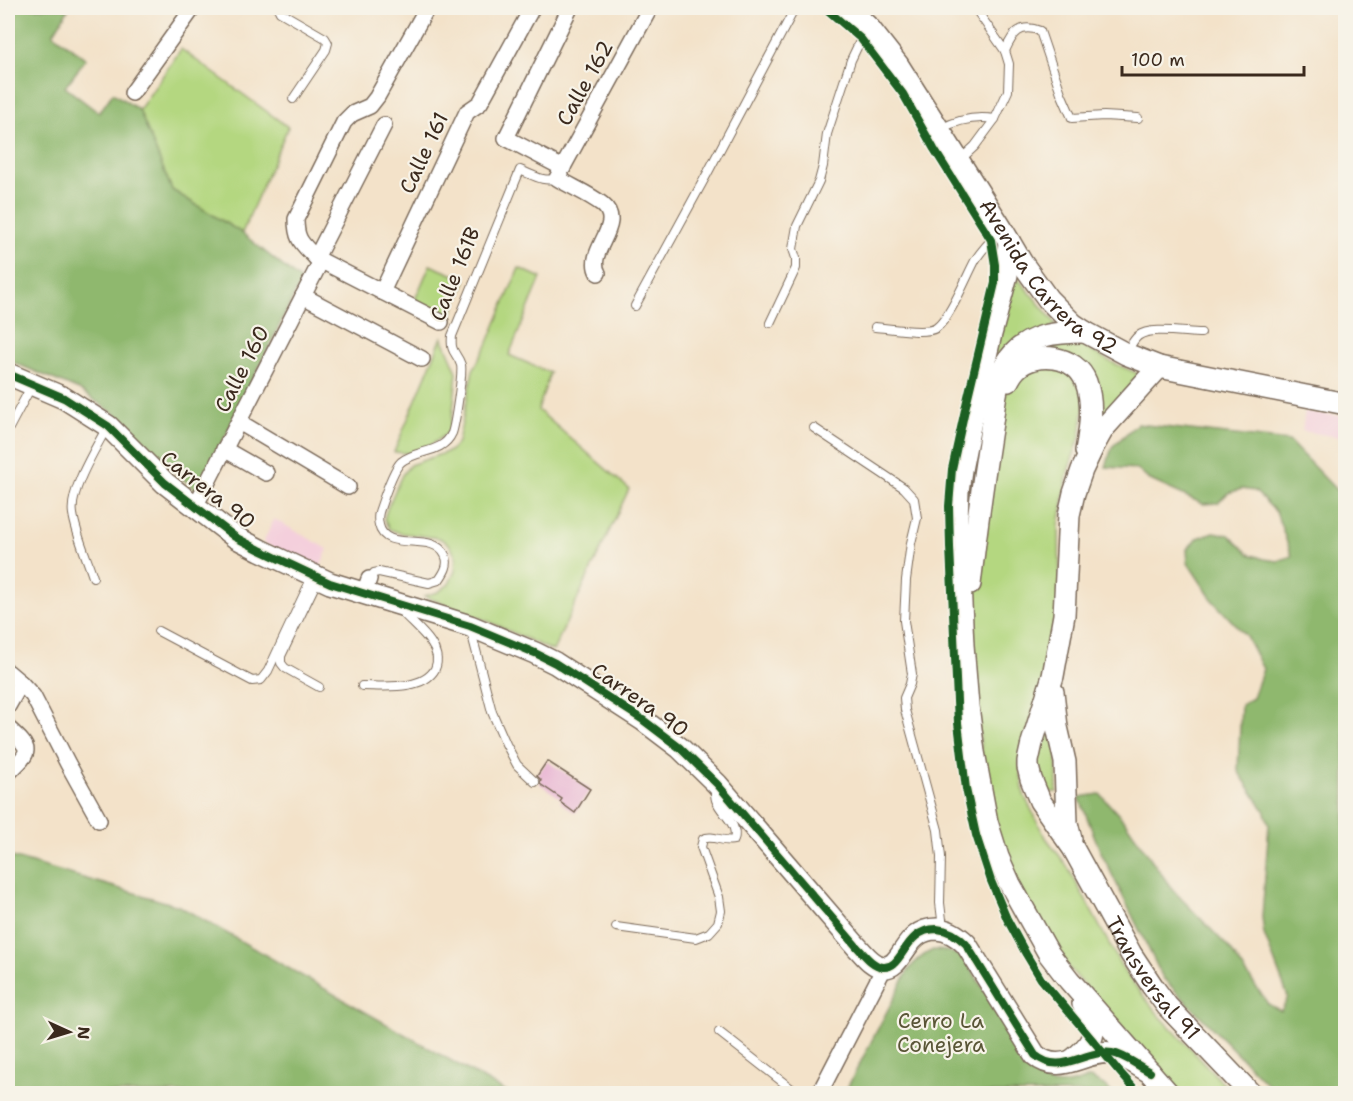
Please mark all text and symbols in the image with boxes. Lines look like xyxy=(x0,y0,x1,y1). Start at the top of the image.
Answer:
street label: Calle 162 xyxy=(550,35,620,131)
scale bar xyxy=(1122,39,1304,77)
text: 100 m xyxy=(1131,48,1185,72)
street label: Calle 161 xyxy=(393,108,455,198)
street label: Avenida Carrera 92 xyxy=(973,194,1122,361)
street label: Calle 161B xyxy=(423,223,487,325)
street label: Calle 160 xyxy=(208,321,276,417)
street label: Carrera 90 xyxy=(155,444,261,536)
street label: Carrera 90 xyxy=(586,656,694,744)
street label: Transversal 91 xyxy=(1099,911,1206,1046)
north arrow xyxy=(39,1002,99,1062)
park label: Cerro La Conejera xyxy=(897,1007,985,1059)
text: N xyxy=(73,1026,94,1040)

